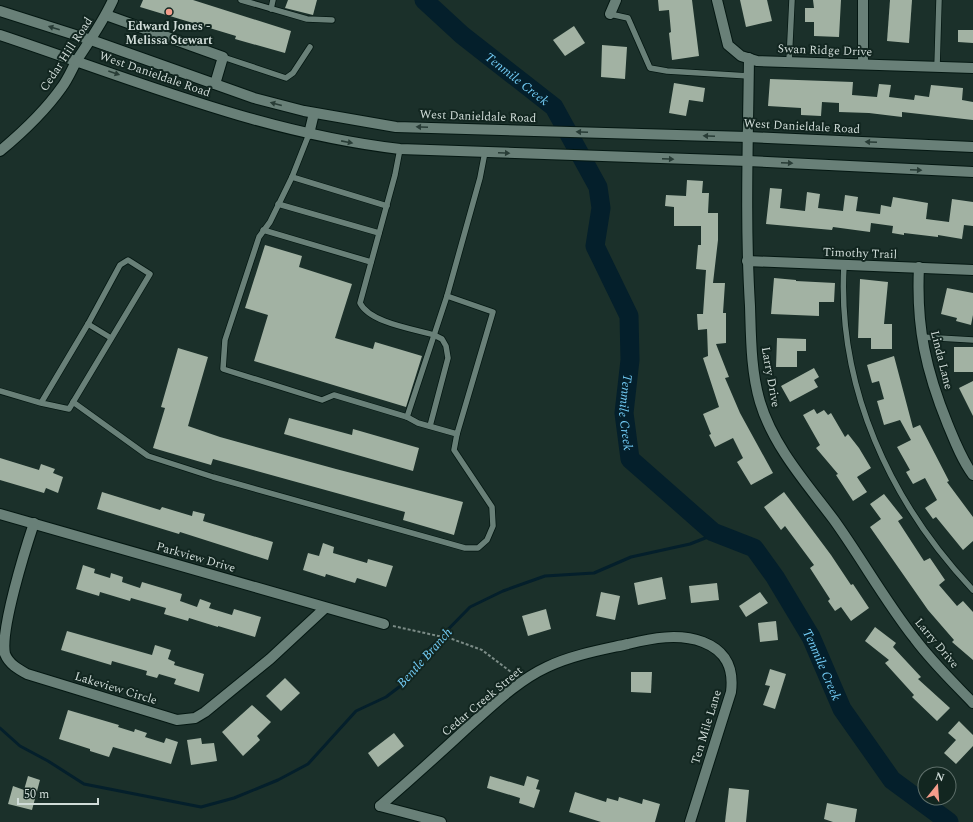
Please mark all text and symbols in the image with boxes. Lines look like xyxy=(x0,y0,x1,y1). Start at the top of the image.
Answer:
marker: Edward Jones - Melissa Stewart xyxy=(164,7,174,17)
street label: Cedar Hill Road xyxy=(35,13,98,95)
place label: Edward Jones - Melissa Stewart xyxy=(125,17,213,50)
one-way arrow xyxy=(48,25,60,31)
street label: Swan Ridge Drive xyxy=(777,39,873,62)
street label: West Danieldale Road xyxy=(97,46,213,103)
water label: Tenmile Creek xyxy=(480,48,553,111)
one-way arrow xyxy=(108,71,120,77)
one-way arrow xyxy=(270,100,282,106)
street label: West Danieldale Road xyxy=(419,105,537,128)
street label: West Danieldale Road xyxy=(743,114,861,139)
one-way arrow xyxy=(416,124,428,131)
one-way arrow xyxy=(575,129,588,135)
one-way arrow xyxy=(703,132,715,139)
one-way arrow xyxy=(341,139,353,145)
one-way arrow xyxy=(865,139,877,146)
one-way arrow xyxy=(498,150,511,156)
one-way arrow xyxy=(662,156,675,162)
one-way arrow xyxy=(781,160,793,167)
one-way arrow xyxy=(910,166,922,173)
street label: Timothy Trail xyxy=(823,243,897,264)
street label: Linda Lane xyxy=(925,329,958,392)
street label: Larry Drive xyxy=(756,345,785,409)
water label: Tenmile Creek xyxy=(613,373,638,452)
street label: Parkview Drive xyxy=(154,537,238,578)
street label: Larry Drive xyxy=(910,614,964,673)
water label: Bentle Branch xyxy=(392,623,457,692)
water label: Tenmile Creek xyxy=(797,625,846,704)
street label: Cedar Creek Street xyxy=(437,662,527,741)
street label: Lakeview Circle xyxy=(72,667,160,710)
street label: Ten Mile Lane xyxy=(686,687,727,767)
north arrow xyxy=(917,766,957,806)
text: N xyxy=(933,767,947,786)
scale bar xyxy=(18,780,98,806)
text: 50 m xyxy=(24,785,49,804)

